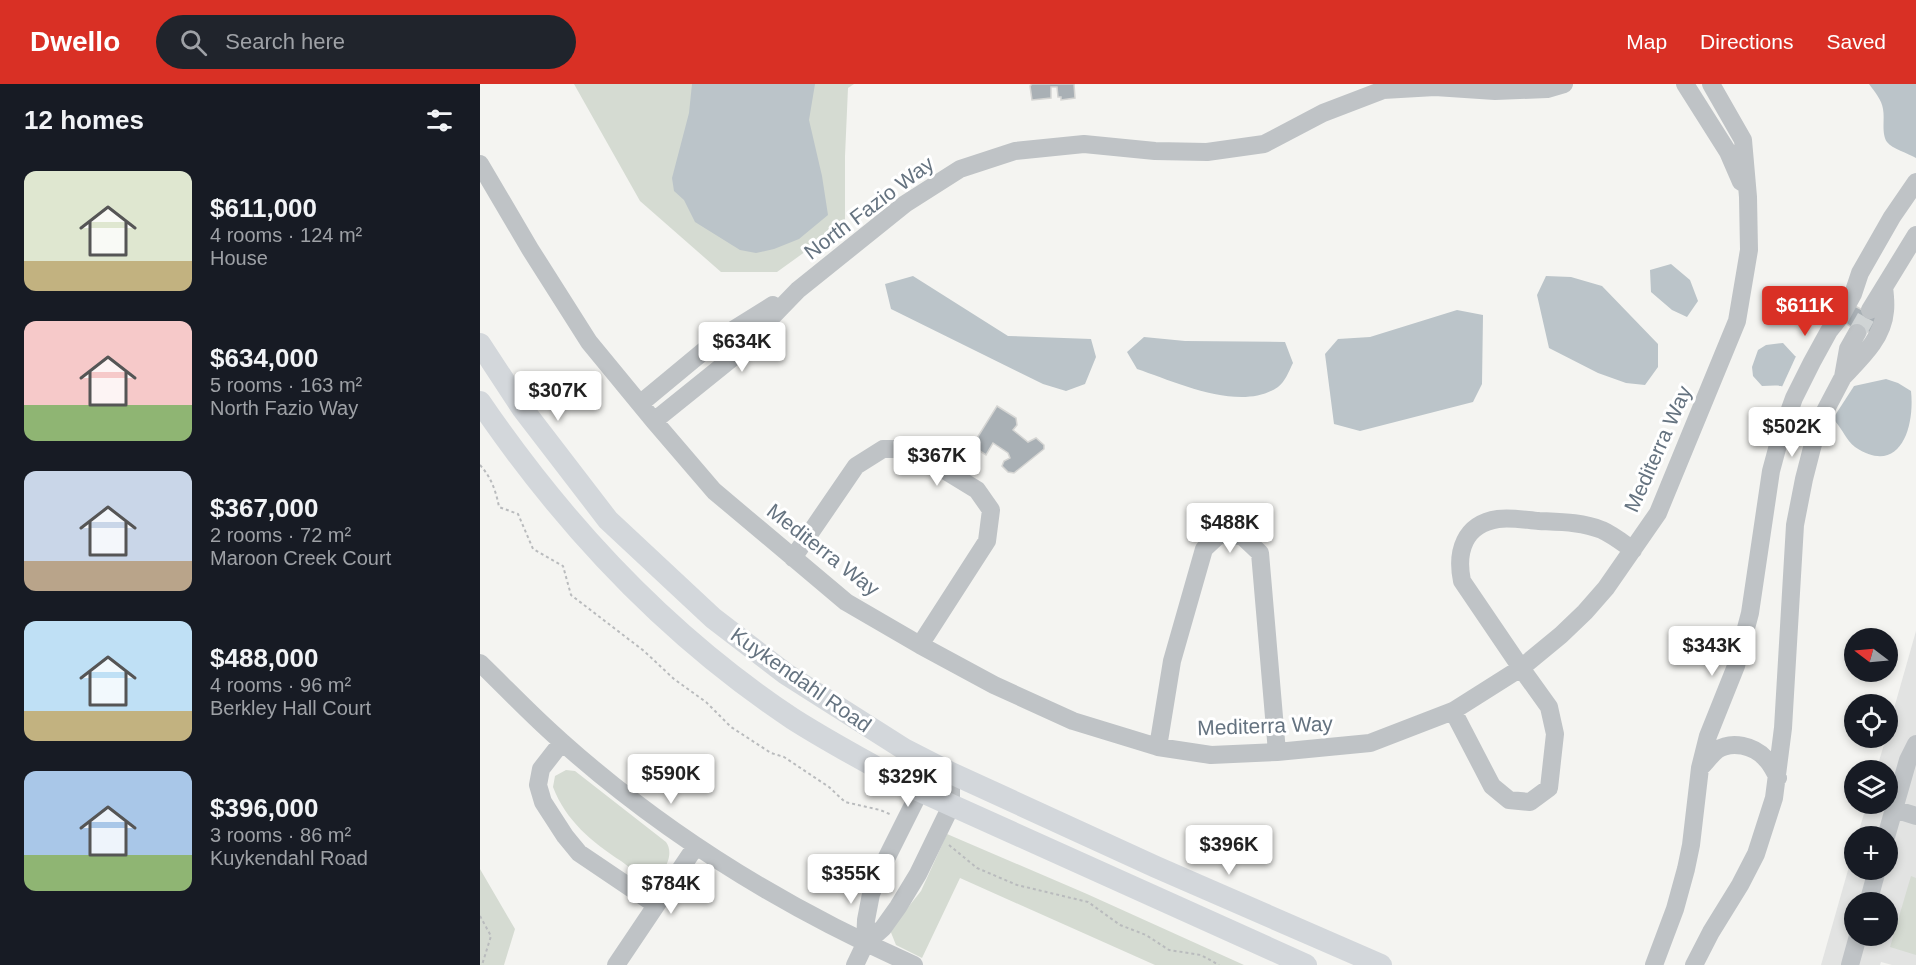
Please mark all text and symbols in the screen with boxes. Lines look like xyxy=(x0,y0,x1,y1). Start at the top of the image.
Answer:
search box xyxy=(156,15,576,69)
text: Dwello xyxy=(30,26,120,57)
icon: search xyxy=(177,26,210,59)
text: Search here xyxy=(225,29,345,54)
text: Map xyxy=(1626,30,1667,53)
text: Directions xyxy=(1700,30,1793,53)
text: Saved xyxy=(1826,30,1886,53)
icon: filters xyxy=(423,104,456,137)
text: 12 homes xyxy=(24,105,144,135)
street label: North Fazio Way xyxy=(800,151,938,264)
text: $611,000 xyxy=(210,193,317,223)
icon: home xyxy=(72,195,144,267)
text: 4 rooms · 124 m² xyxy=(210,224,362,246)
text: House xyxy=(210,247,268,269)
pin: $611K xyxy=(1763,286,1847,337)
text: $611K xyxy=(1776,294,1834,316)
pin: $634K xyxy=(700,322,784,373)
text: $634K xyxy=(713,330,771,352)
text: $634,000 xyxy=(210,343,318,373)
icon: home xyxy=(72,345,144,417)
pin: $307K xyxy=(516,371,600,422)
text: 5 rooms · 163 m² xyxy=(210,374,362,396)
text: $307K xyxy=(529,379,587,401)
street label: Mediterra Way xyxy=(1619,382,1696,515)
text: North Fazio Way xyxy=(210,397,358,419)
pin: $502K xyxy=(1750,407,1834,458)
text: $502K xyxy=(1763,415,1821,437)
pin: $367K xyxy=(895,436,979,487)
text: $367K xyxy=(908,444,966,466)
text: $367,000 xyxy=(210,493,318,523)
icon: home xyxy=(72,495,144,567)
street label: Mediterra Way xyxy=(763,499,884,601)
pin: $488K xyxy=(1188,503,1272,554)
text: $488K xyxy=(1201,511,1259,533)
text: 2 rooms · 72 m² xyxy=(210,524,351,546)
text: Maroon Creek Court xyxy=(210,547,391,569)
street label: Kuykendahl Road xyxy=(727,623,876,737)
pin: $343K xyxy=(1670,626,1754,677)
north arrow xyxy=(1844,628,1898,682)
map controls xyxy=(1844,628,1898,946)
text: $343K xyxy=(1683,634,1741,656)
text: $488,000 xyxy=(210,643,318,673)
icon: home xyxy=(72,645,144,717)
text: 4 rooms · 96 m² xyxy=(210,674,351,696)
button: locate xyxy=(1844,694,1898,748)
text: Berkley Hall Court xyxy=(210,697,371,719)
street label: Mediterra Way xyxy=(1197,712,1334,739)
pin: $590K xyxy=(629,754,713,805)
pin: $329K xyxy=(866,757,950,808)
button: layers xyxy=(1844,760,1898,814)
text: $590K xyxy=(642,762,700,784)
text: $329K xyxy=(879,765,937,787)
text: $396,000 xyxy=(210,793,318,823)
icon: home xyxy=(72,795,144,867)
text: 3 rooms · 86 m² xyxy=(210,824,351,846)
pin: $396K xyxy=(1187,825,1271,876)
button: + xyxy=(1844,826,1898,880)
text: $396K xyxy=(1200,833,1258,855)
text: Kuykendahl Road xyxy=(210,847,368,869)
pin: $355K xyxy=(809,854,893,905)
text: $355K xyxy=(822,862,880,884)
pin: $784K xyxy=(629,864,713,915)
text: $784K xyxy=(642,872,700,894)
button: − xyxy=(1844,892,1898,946)

